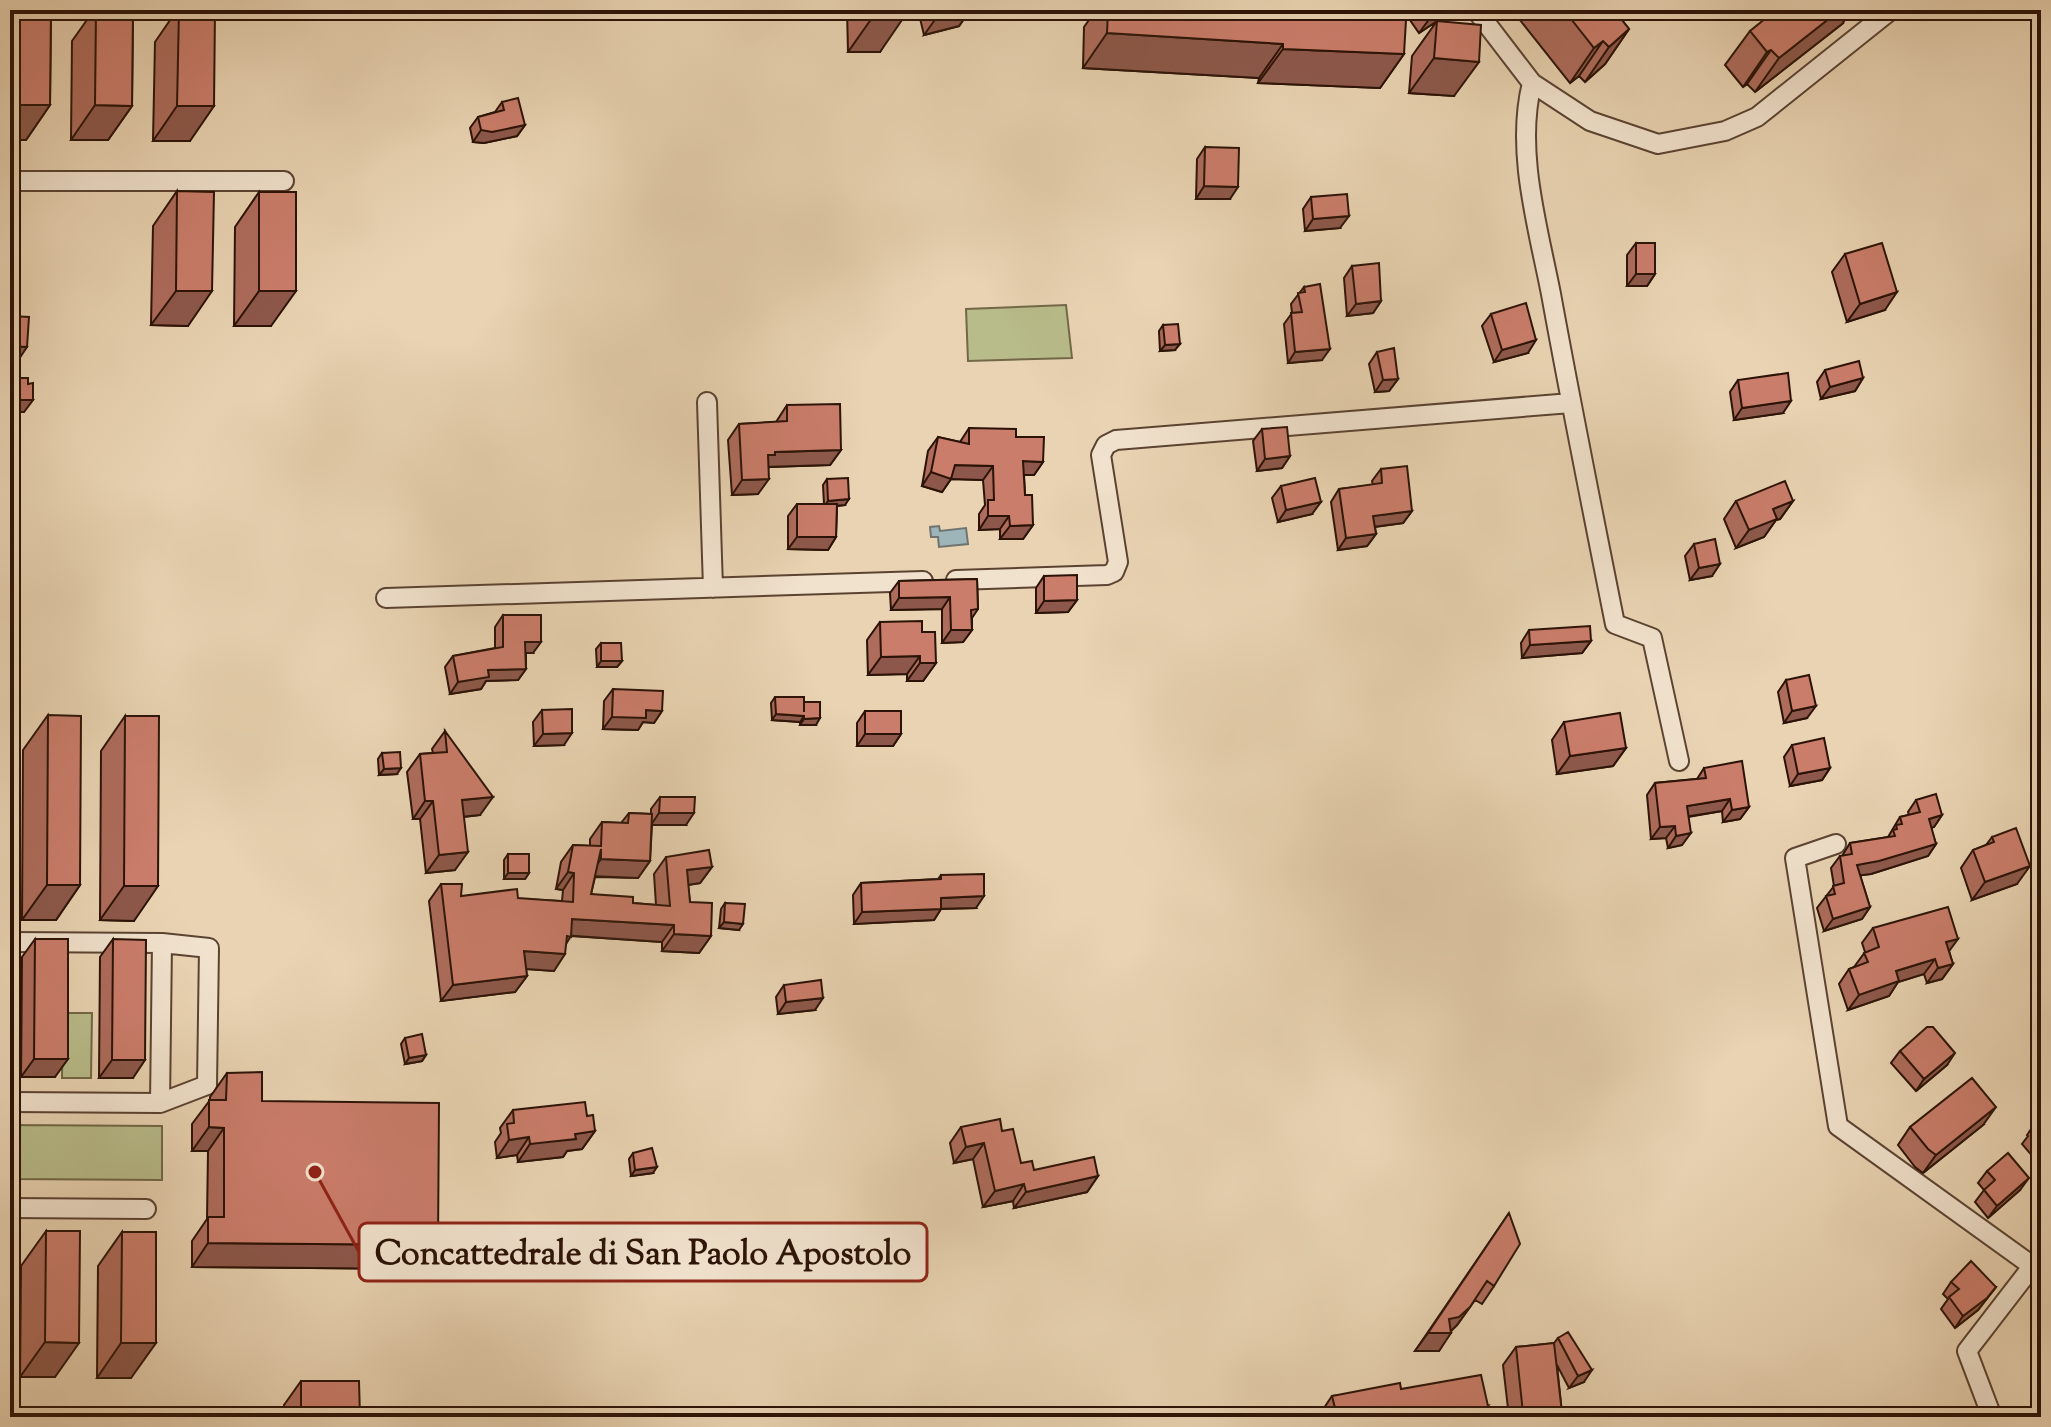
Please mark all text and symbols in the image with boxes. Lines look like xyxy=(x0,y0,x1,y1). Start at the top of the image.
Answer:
callout: Concattedrale di San Paolo Apostolo xyxy=(359,1223,927,1281)
text: Concattedrale di San Paolo Apostolo xyxy=(375,1231,911,1280)

